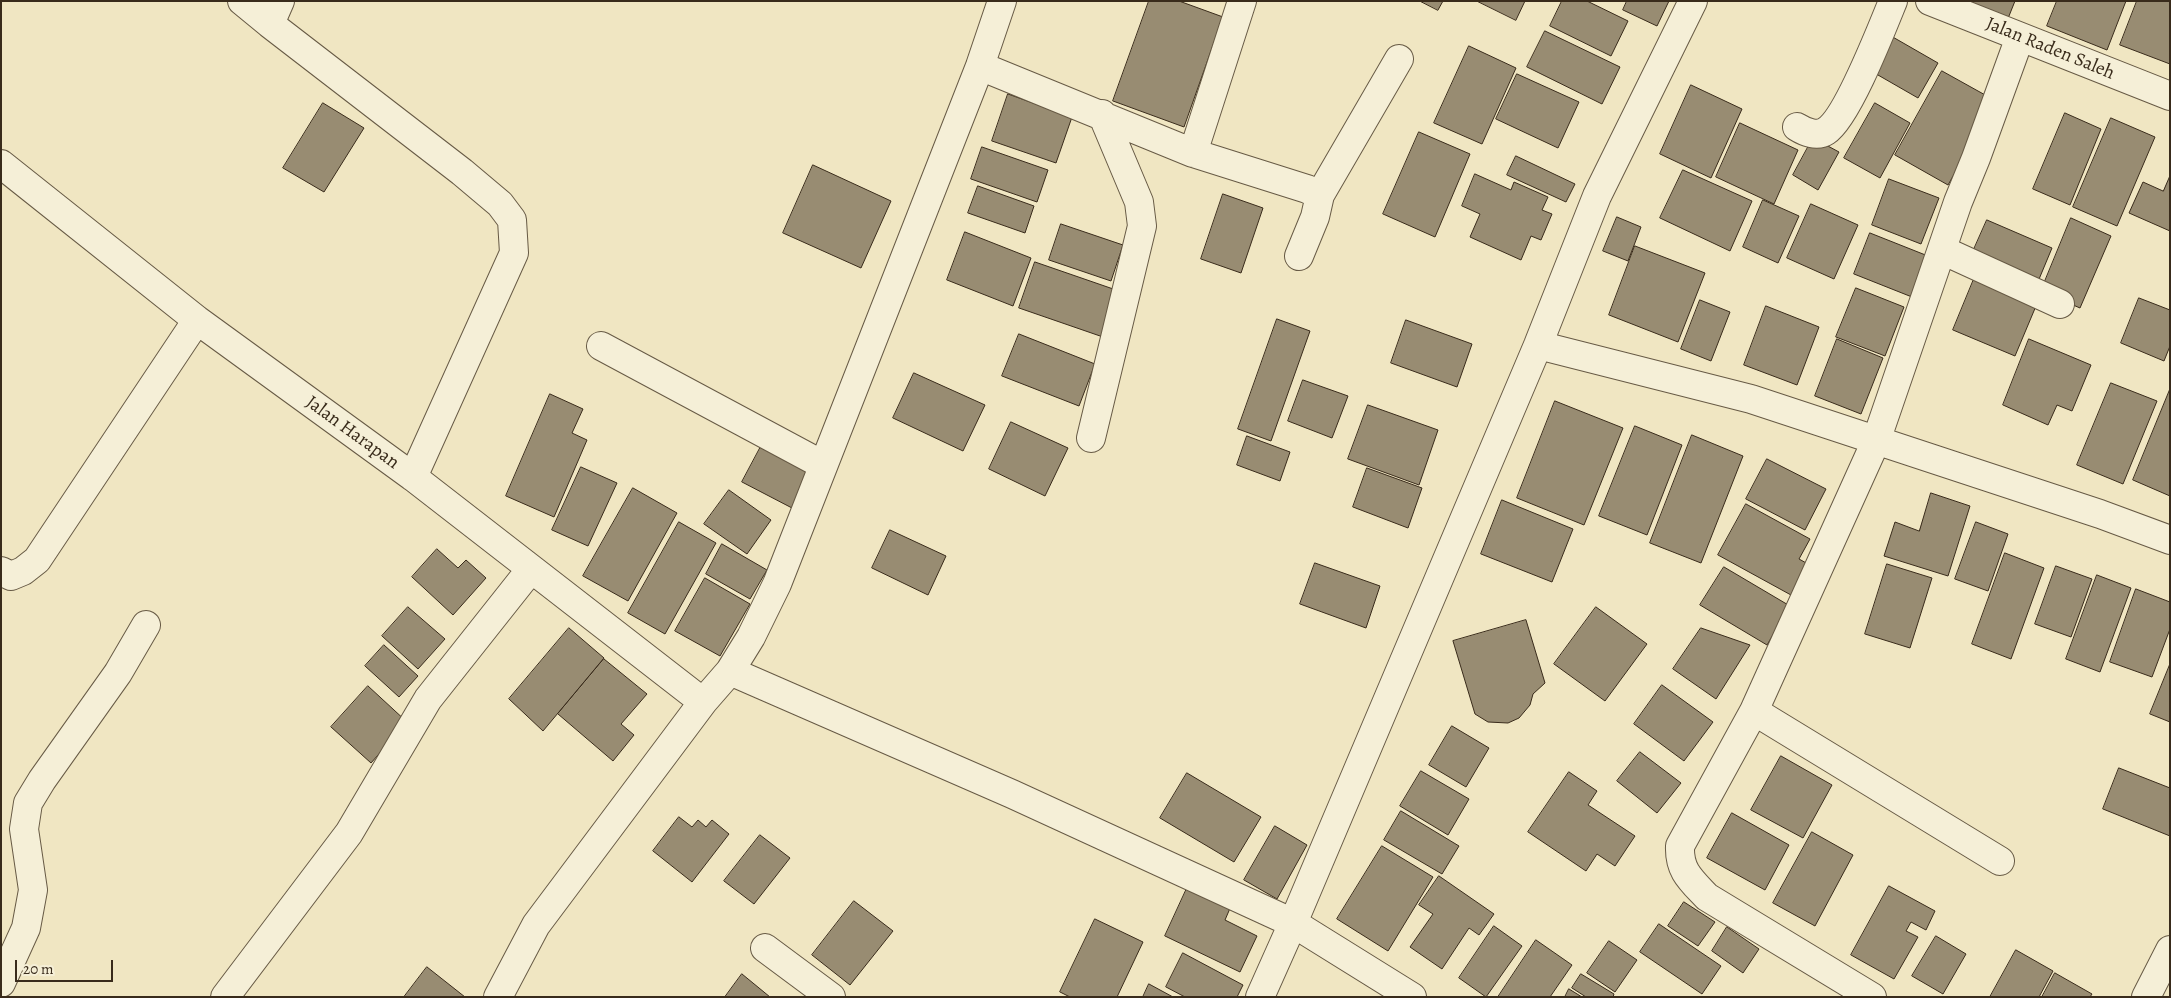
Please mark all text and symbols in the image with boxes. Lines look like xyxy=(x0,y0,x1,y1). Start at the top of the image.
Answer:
street label: Jalan Raden Saleh xyxy=(1982,13,2118,85)
street label: Jalan Harapan xyxy=(301,391,403,475)
scale bar xyxy=(18,950,115,982)
text: 20 m xyxy=(23,959,54,979)

